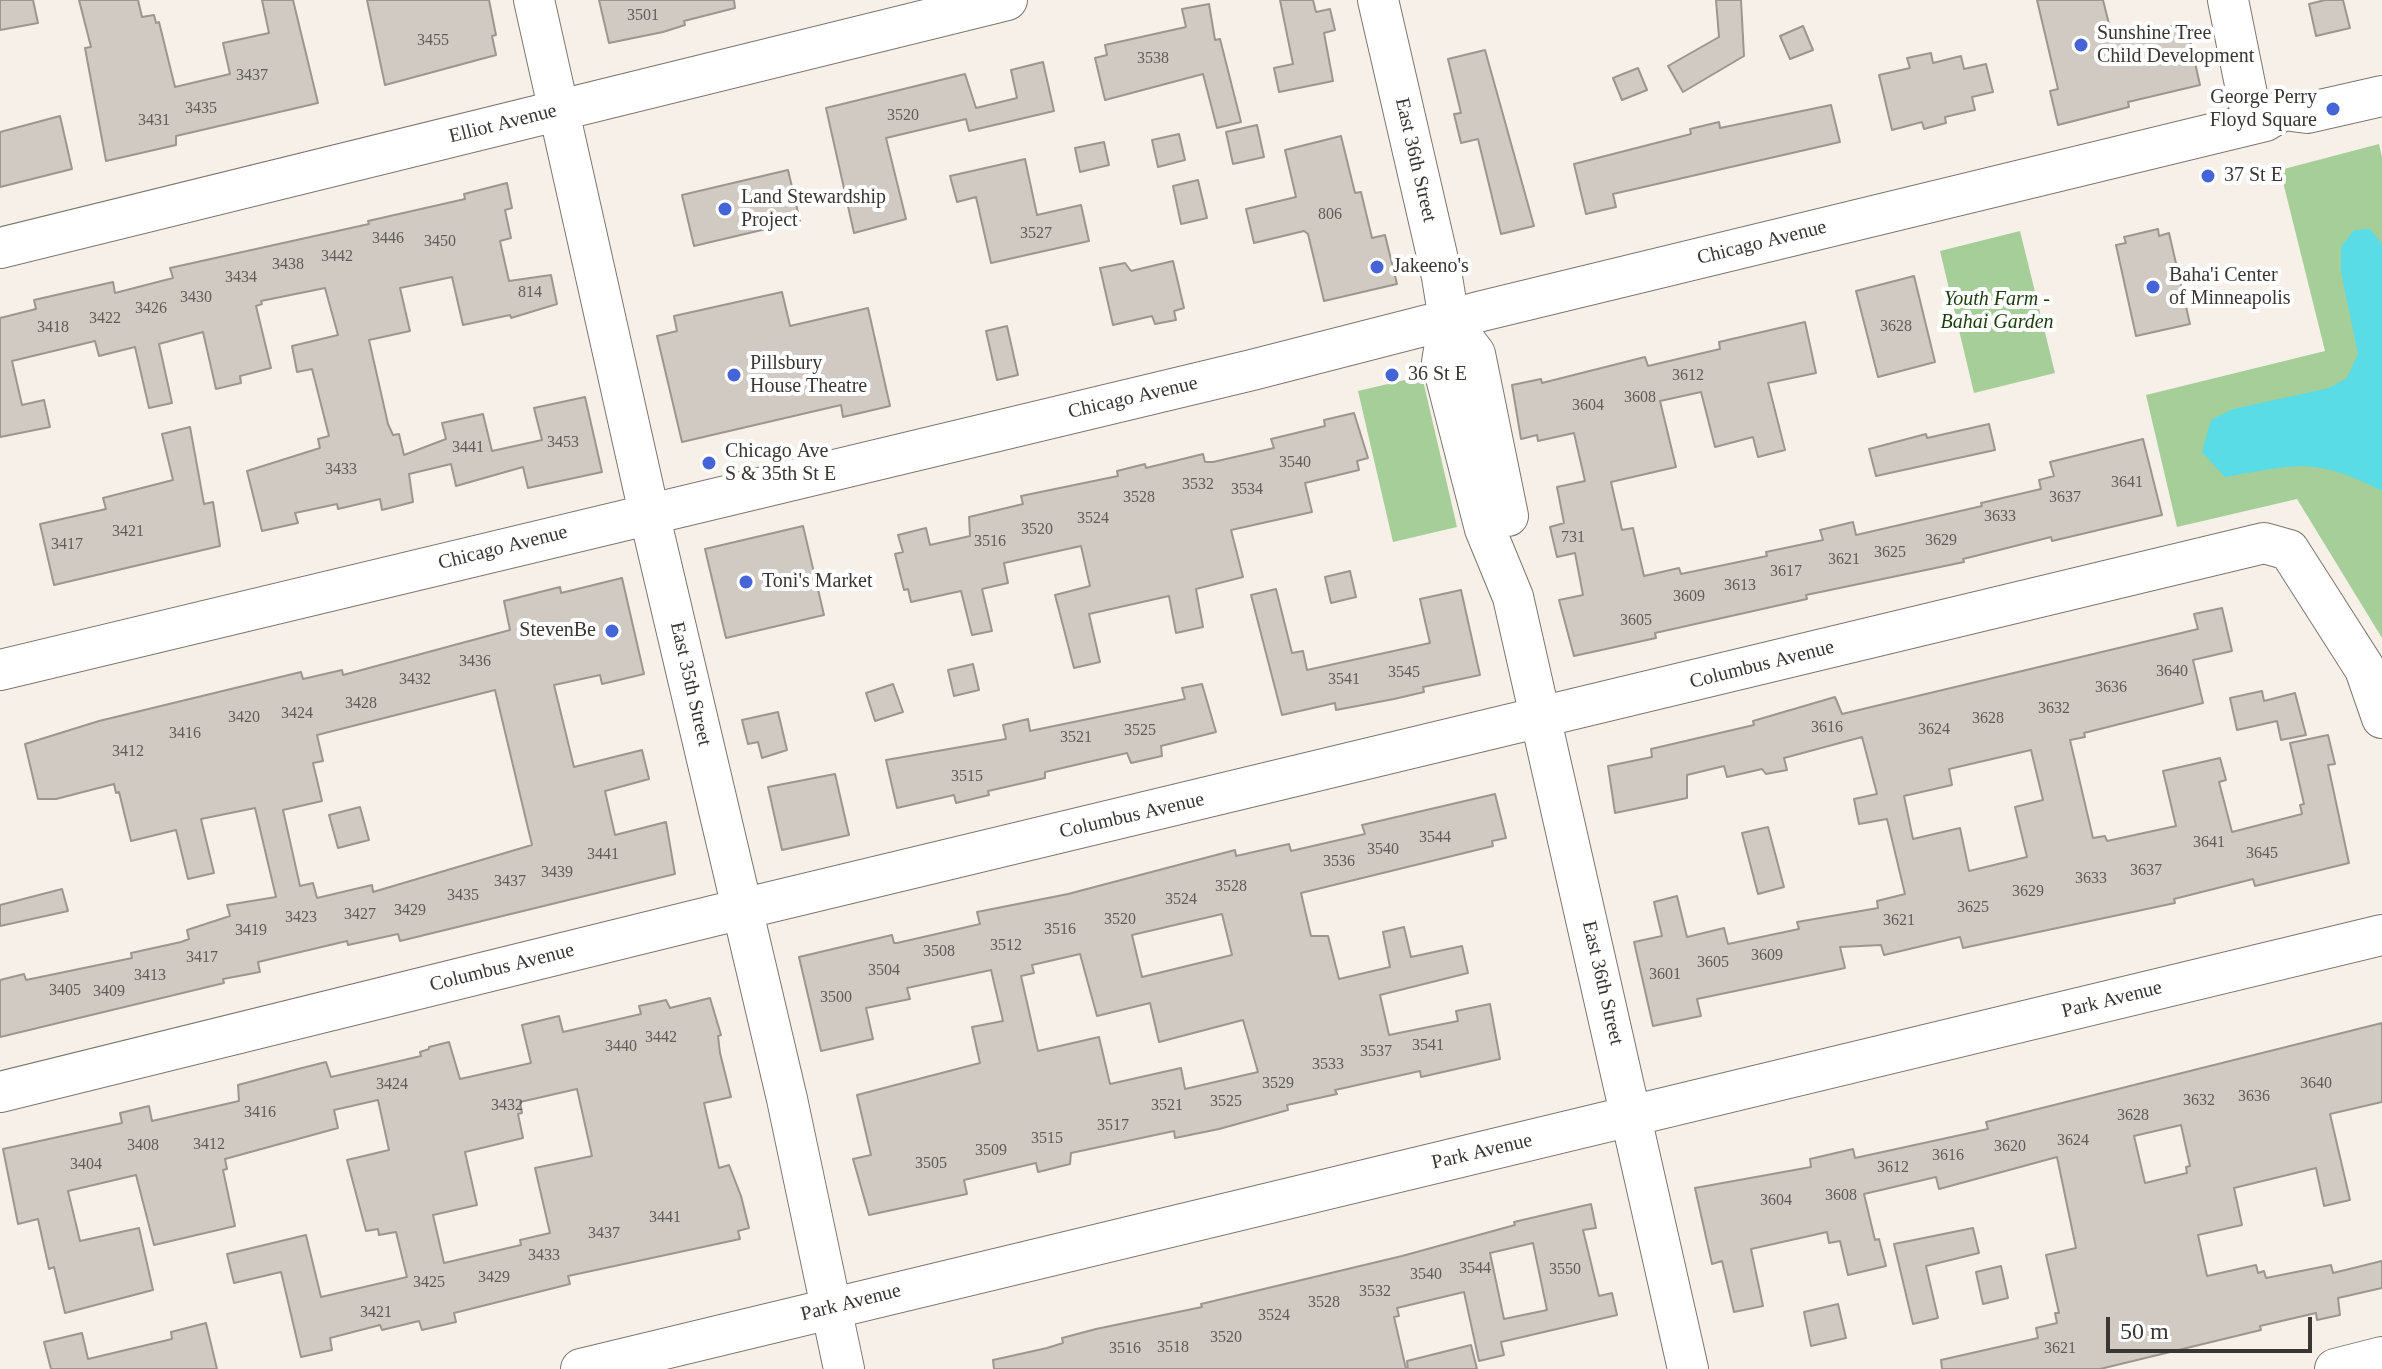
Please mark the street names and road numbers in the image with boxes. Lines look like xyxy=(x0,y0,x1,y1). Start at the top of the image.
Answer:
street label: East 36th Street xyxy=(1389,96,1441,224)
street label: Elliot Avenue xyxy=(447,99,559,149)
street label: Chicago Avenue xyxy=(1695,215,1829,271)
street label: Chicago Avenue xyxy=(1066,371,1200,425)
street label: Chicago Avenue xyxy=(436,520,570,576)
street label: East 35th Street xyxy=(664,620,716,748)
street label: Columbus Avenue xyxy=(1687,635,1837,695)
street label: Columbus Avenue xyxy=(1057,788,1207,844)
street label: East 36th Street xyxy=(1576,919,1628,1047)
street label: Columbus Avenue xyxy=(427,938,577,998)
street label: Park Avenue xyxy=(2059,976,2165,1024)
street label: Park Avenue xyxy=(1429,1129,1535,1175)
street label: Park Avenue xyxy=(798,1279,904,1327)

